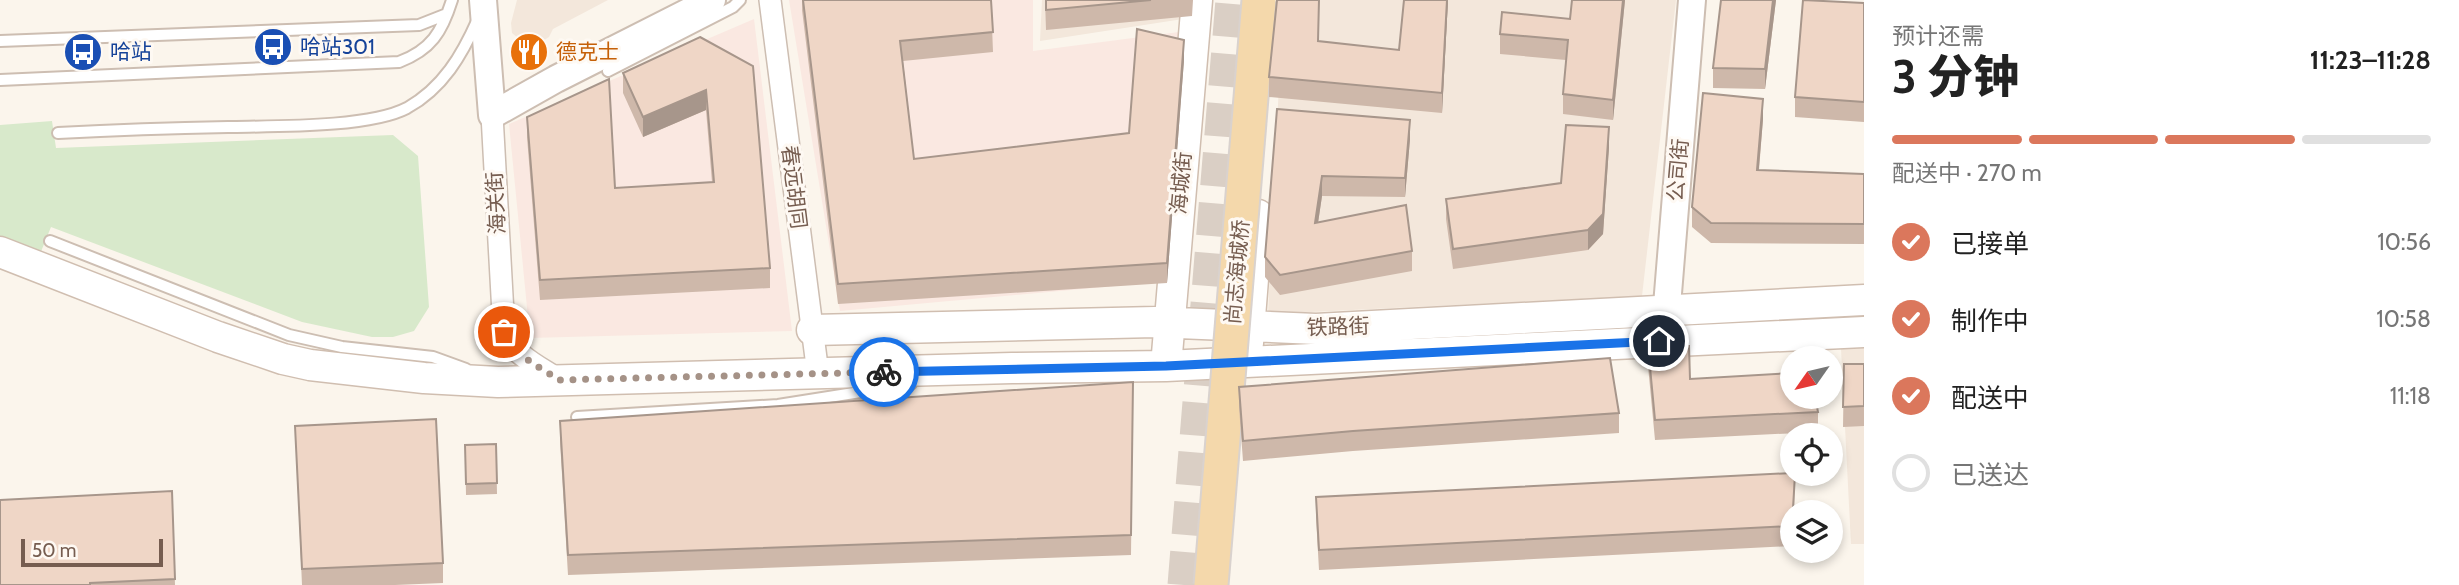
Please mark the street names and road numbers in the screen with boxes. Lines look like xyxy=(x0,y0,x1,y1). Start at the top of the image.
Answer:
street label: 公司街 xyxy=(1662,137,1693,202)
street label: 春远胡同 xyxy=(777,144,812,230)
street label: 海城街 xyxy=(1165,150,1196,215)
street label: 海关街 xyxy=(481,171,510,235)
street label: 尚志海城桥 xyxy=(1219,219,1254,325)
street label: 铁路街 xyxy=(1306,313,1370,340)

